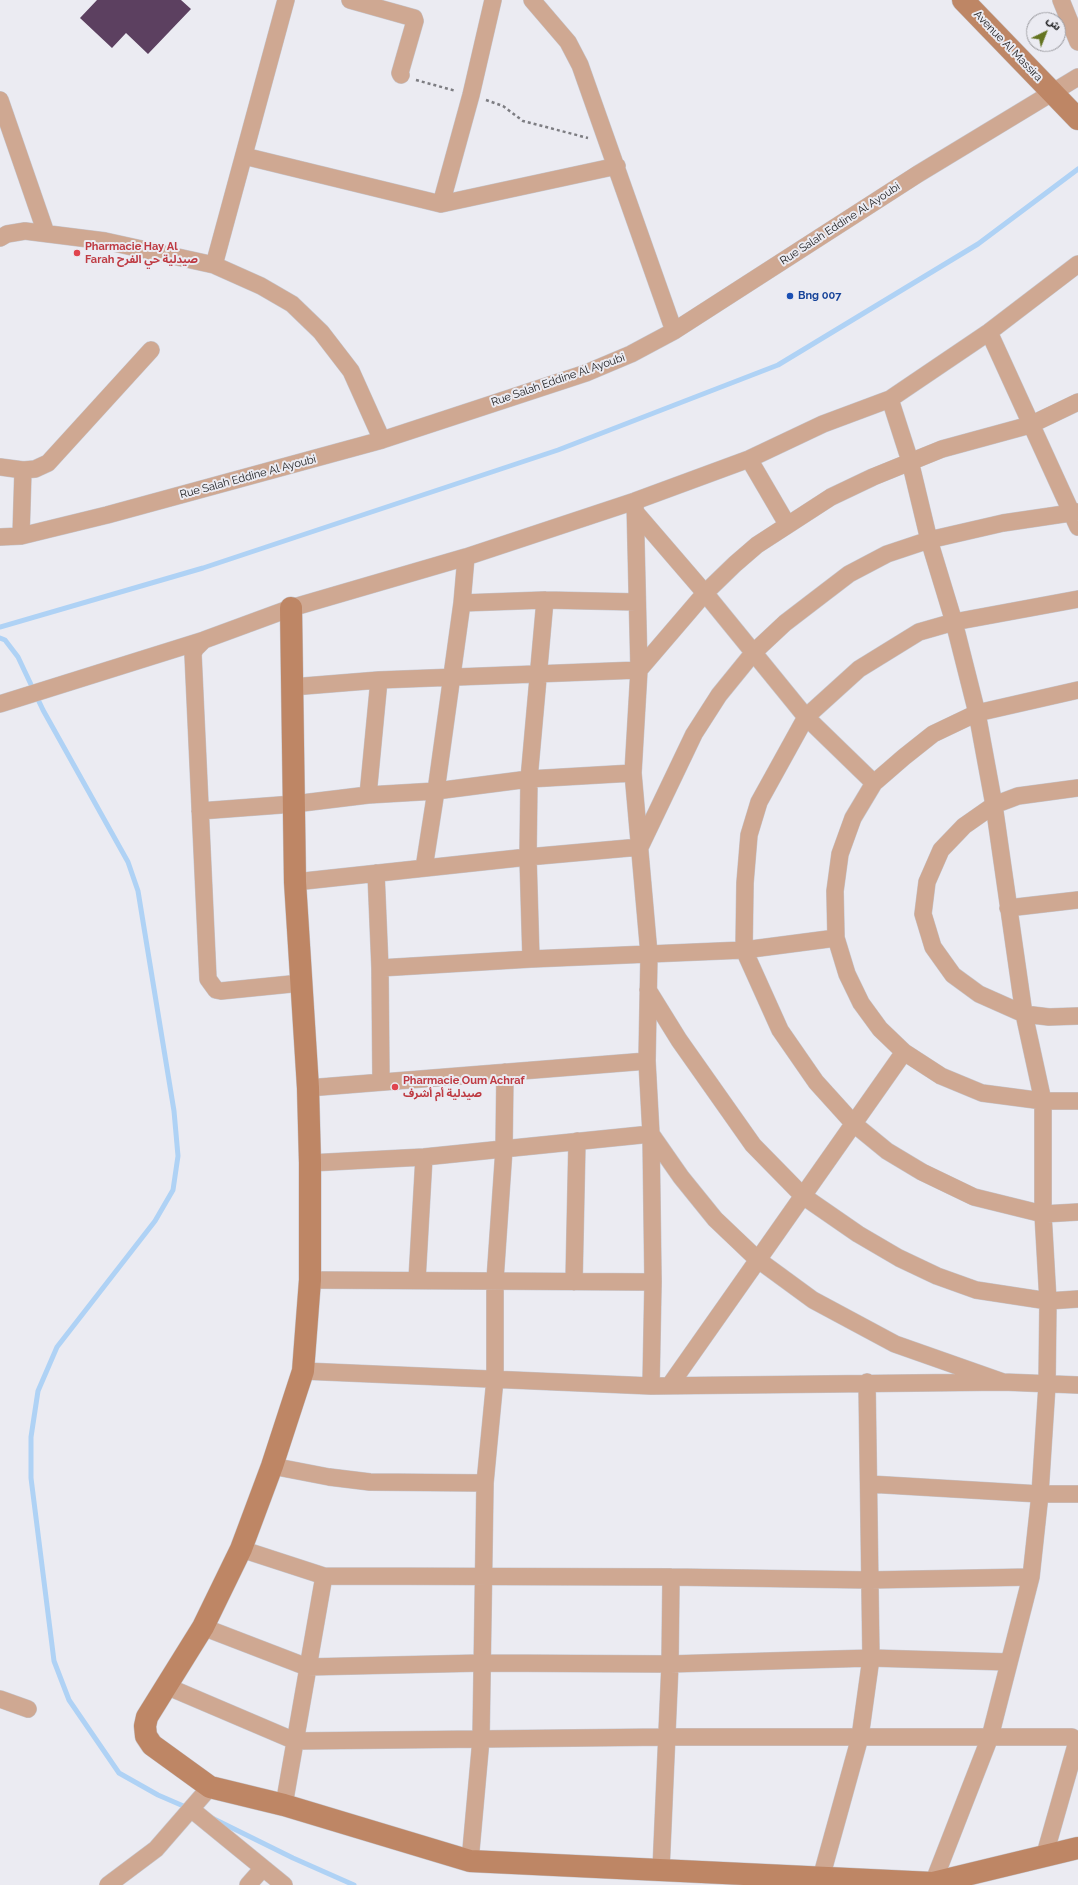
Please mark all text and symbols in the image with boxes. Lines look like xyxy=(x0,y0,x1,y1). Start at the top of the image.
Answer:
street label: Avenue Al Massira xyxy=(971,8,1045,84)
north arrow xyxy=(1026,12,1066,52)
text: ش xyxy=(1044,14,1064,33)
street label: Rue Salah Eddine Al Ayoubi xyxy=(778,180,902,268)
place label: Pharmacie Hay Al Farah صيدلية حي الفرح xyxy=(85,240,198,266)
marker: Pharmacie Hay Al Farah صيدلية حي الفرح xyxy=(72,248,82,258)
place label: Bng 007 xyxy=(798,289,841,303)
marker: Bng 007 xyxy=(785,291,795,301)
street label: Rue Salah Eddine Al Ayoubi xyxy=(489,351,627,409)
street label: Rue Salah Eddine Al Ayoubi xyxy=(178,452,318,502)
place label: Pharmacie Oum Achraf صيدلية أم أشرف xyxy=(403,1074,525,1100)
marker: Pharmacie Oum Achraf صيدلية أم أشرف xyxy=(390,1082,400,1092)

